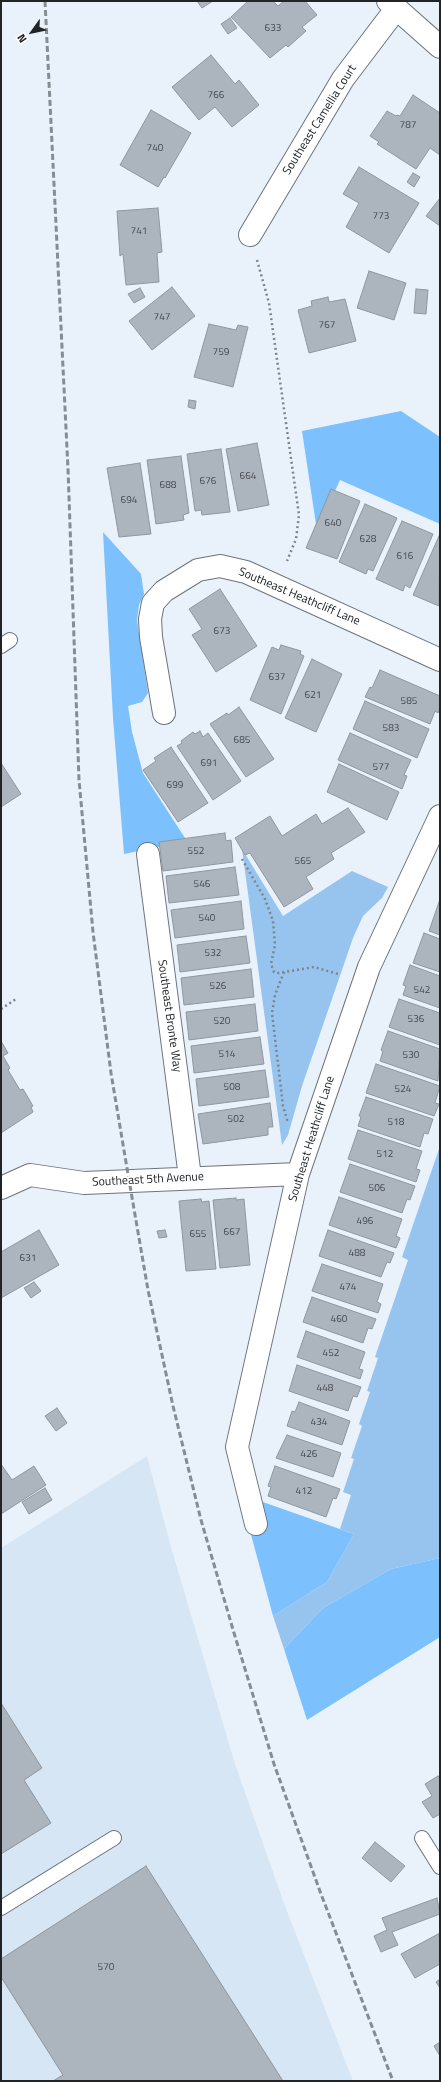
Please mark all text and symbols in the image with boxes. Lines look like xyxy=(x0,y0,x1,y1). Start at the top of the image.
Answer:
north arrow xyxy=(12,12,52,52)
house number: 633 xyxy=(265,23,281,35)
text: N xyxy=(13,31,31,46)
street label: Southeast Camellia Court xyxy=(280,62,360,178)
house number: 766 xyxy=(208,90,224,102)
house number: 787 xyxy=(400,120,416,132)
house number: 740 xyxy=(147,143,163,155)
house number: 773 xyxy=(373,211,389,223)
house number: 741 xyxy=(131,226,147,238)
house number: 747 xyxy=(154,312,170,324)
house number: 767 xyxy=(319,320,335,332)
house number: 759 xyxy=(213,347,229,359)
house number: 664 xyxy=(240,471,256,483)
house number: 676 xyxy=(200,476,216,488)
house number: 688 xyxy=(160,480,176,492)
house number: 694 xyxy=(121,495,137,507)
house number: 640 xyxy=(325,518,341,530)
house number: 628 xyxy=(360,534,376,546)
house number: 616 xyxy=(397,551,413,563)
street label: Southeast Heathcliff Lane xyxy=(236,565,362,629)
house number: 673 xyxy=(214,626,230,638)
house number: 637 xyxy=(269,672,285,684)
house number: 621 xyxy=(305,690,321,702)
house number: 585 xyxy=(401,696,417,708)
house number: 583 xyxy=(383,723,399,735)
house number: 685 xyxy=(234,735,250,747)
house number: 691 xyxy=(201,758,217,770)
house number: 577 xyxy=(373,762,389,774)
house number: 699 xyxy=(167,780,183,792)
house number: 552 xyxy=(188,846,204,858)
house number: 565 xyxy=(295,856,311,868)
house number: 546 xyxy=(194,879,210,891)
house number: 540 xyxy=(199,913,215,925)
house number: 532 xyxy=(205,948,221,960)
street label: Southeast Bronte Way xyxy=(154,959,184,1073)
house number: 526 xyxy=(210,981,226,993)
house number: 542 xyxy=(414,985,430,997)
house number: 536 xyxy=(408,1014,424,1026)
house number: 520 xyxy=(214,1016,230,1028)
house number: 514 xyxy=(219,1049,235,1061)
house number: 530 xyxy=(403,1050,419,1062)
street label: Southeast Heathcliff Lane xyxy=(286,1074,338,1204)
house number: 508 xyxy=(224,1082,240,1094)
house number: 524 xyxy=(395,1084,411,1096)
house number: 502 xyxy=(228,1114,244,1126)
house number: 518 xyxy=(388,1117,404,1129)
house number: 512 xyxy=(377,1149,393,1161)
street label: Southeast 5th Avenue xyxy=(92,1170,204,1190)
house number: 506 xyxy=(369,1183,385,1195)
house number: 496 xyxy=(357,1216,373,1228)
house number: 667 xyxy=(224,1227,240,1239)
house number: 655 xyxy=(190,1229,206,1241)
house number: 488 xyxy=(349,1248,365,1260)
house number: 631 xyxy=(20,1253,36,1265)
house number: 474 xyxy=(340,1282,356,1294)
house number: 460 xyxy=(331,1314,347,1326)
house number: 452 xyxy=(323,1348,339,1360)
house number: 448 xyxy=(317,1383,333,1395)
house number: 434 xyxy=(311,1417,327,1429)
house number: 426 xyxy=(301,1449,317,1461)
house number: 412 xyxy=(296,1486,312,1498)
house number: 570 xyxy=(98,1962,114,1974)

